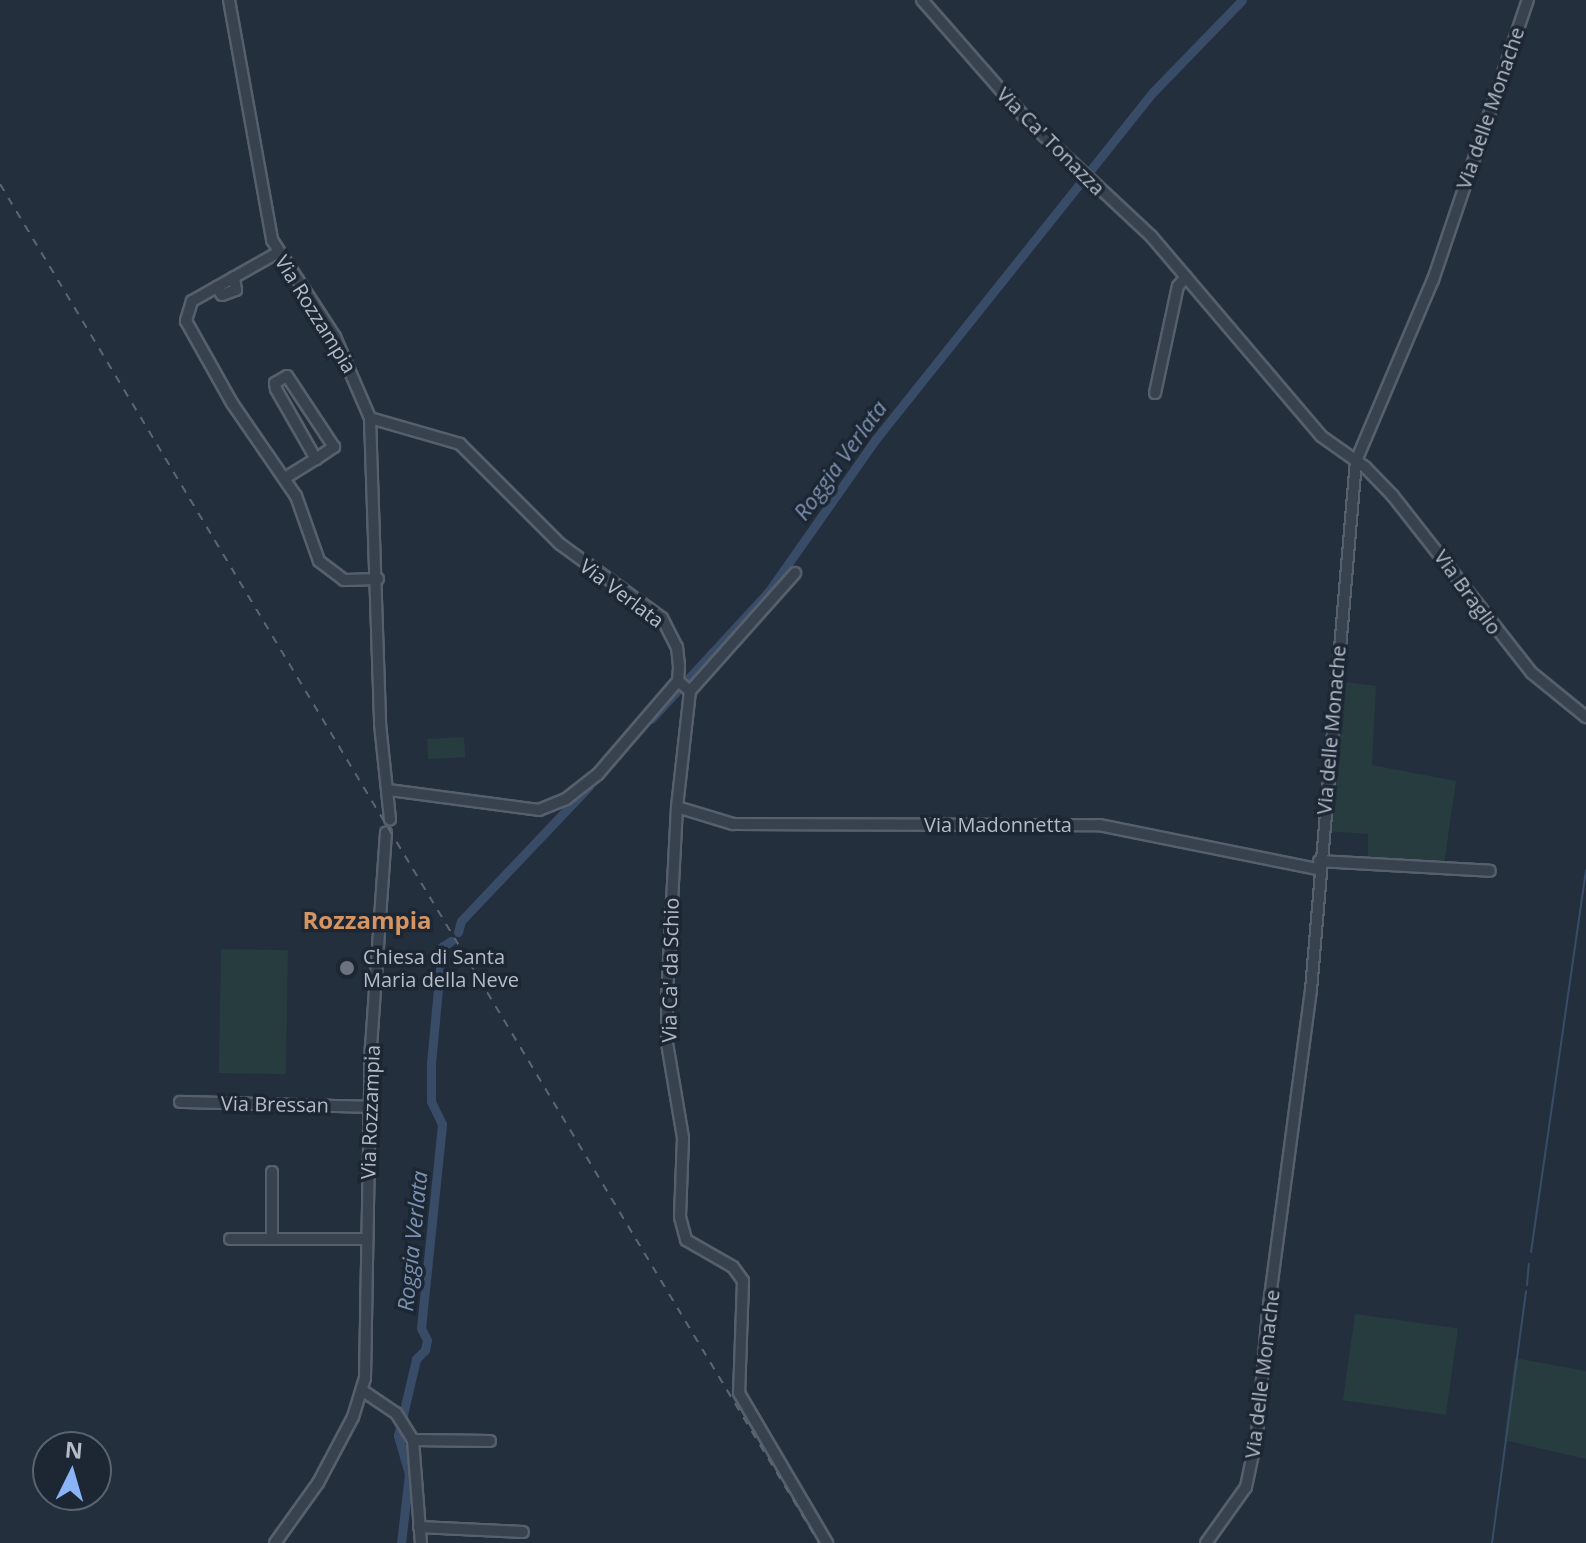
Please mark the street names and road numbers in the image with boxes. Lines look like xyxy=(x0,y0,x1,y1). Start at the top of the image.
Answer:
street label: Via delle Monache xyxy=(1451,24,1529,192)
street label: Via Ca' Tonazza xyxy=(992,82,1110,200)
street label: Via Rozzampia xyxy=(270,251,362,377)
street label: Via Braglio xyxy=(1429,545,1507,639)
street label: Via Verlata xyxy=(575,554,669,632)
street label: Via delle Monache xyxy=(1312,644,1350,816)
street label: Via Madonnetta xyxy=(924,812,1072,836)
street label: Via Ca' da Schio xyxy=(657,897,683,1043)
street label: Via Rozzampia xyxy=(356,1044,384,1180)
street label: Via Bressan xyxy=(221,1091,329,1117)
street label: Via delle Monache xyxy=(1240,1288,1284,1460)

